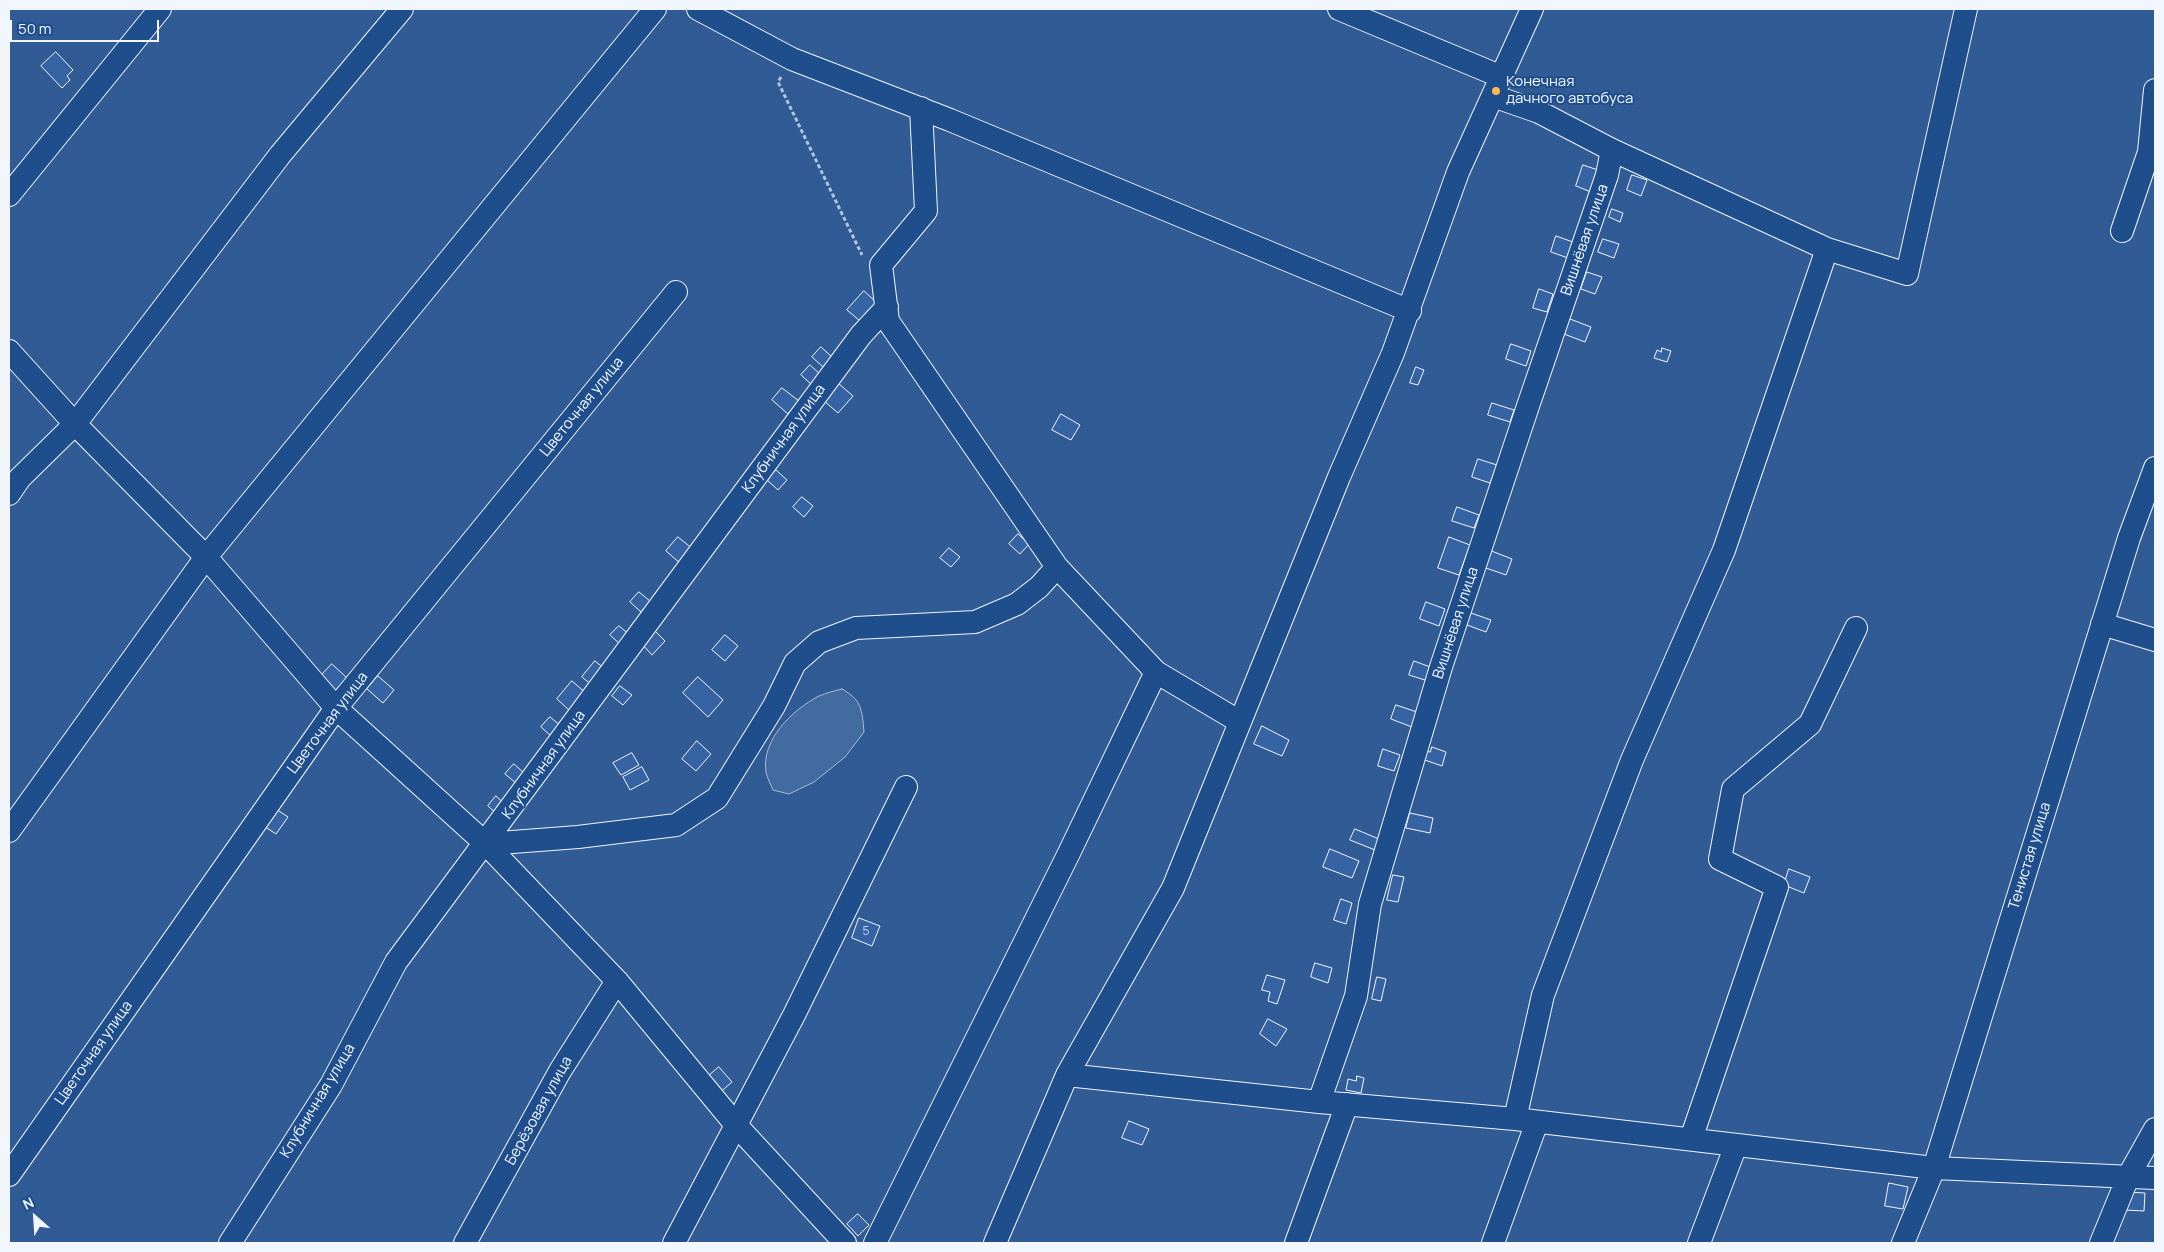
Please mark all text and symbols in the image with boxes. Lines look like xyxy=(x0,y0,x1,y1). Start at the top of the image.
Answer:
scale bar xyxy=(12,10,161,42)
text: 50 m xyxy=(18,18,52,39)
place label: Конечная дачного автобуса xyxy=(1506,73,1633,108)
marker: Конечная дачного автобуса xyxy=(1490,85,1502,97)
street label: Вишнёвая улица xyxy=(1557,182,1613,298)
street label: Цветочная улица xyxy=(536,354,628,460)
street label: Клубничная улица xyxy=(739,381,829,497)
street label: Вишнёвая улица xyxy=(1429,565,1483,681)
street label: Цветочная улица xyxy=(284,669,372,777)
street label: Клубничная улица xyxy=(499,707,589,823)
street label: Тенистая улица xyxy=(2005,800,2055,912)
house number: 5 xyxy=(863,925,869,939)
street label: Цветочная улица xyxy=(51,998,137,1108)
street label: Клубничная улица xyxy=(277,1041,359,1161)
street label: Берёзовая улица xyxy=(502,1053,576,1169)
north arrow xyxy=(10,1192,60,1242)
text: N xyxy=(20,1192,37,1214)

